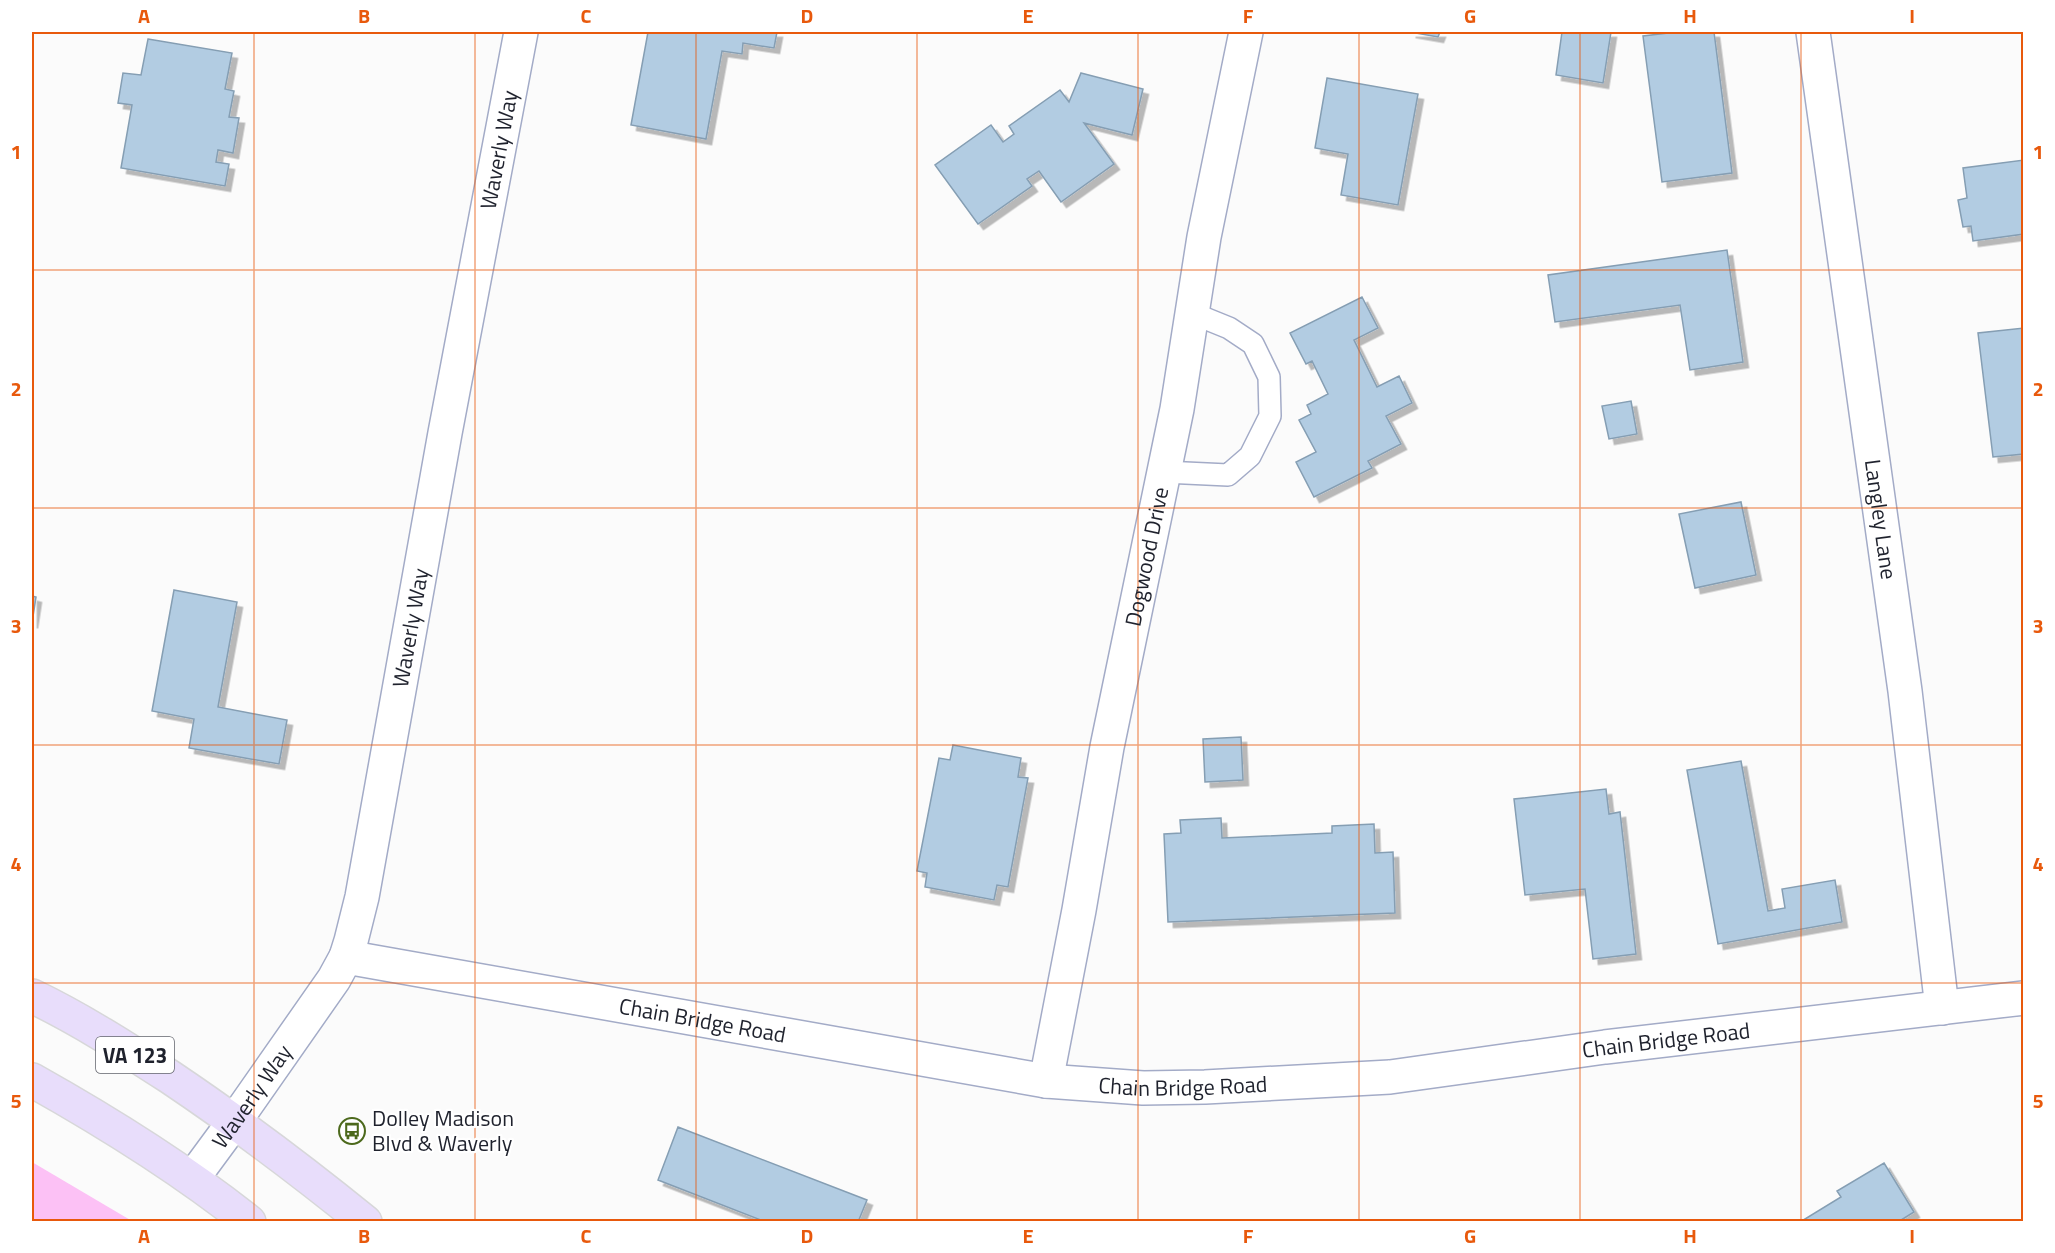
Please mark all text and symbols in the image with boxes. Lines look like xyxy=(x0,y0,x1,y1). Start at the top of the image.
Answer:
text: A xyxy=(138,0,150,31)
text: B xyxy=(358,0,370,31)
text: C xyxy=(581,0,592,31)
text: D xyxy=(801,0,813,31)
text: E xyxy=(1022,0,1034,31)
text: F xyxy=(1243,0,1254,31)
text: G xyxy=(1464,0,1476,31)
text: H xyxy=(1683,0,1697,31)
text: I xyxy=(1909,0,1915,31)
street label: Waverly Way xyxy=(471,87,527,212)
text: 1 xyxy=(10,136,22,167)
text: 1 xyxy=(2032,136,2044,167)
text: 2 xyxy=(10,373,22,404)
text: 2 xyxy=(2032,373,2044,404)
street label: Langley Lane xyxy=(1856,457,1906,581)
street label: Dogwood Drive xyxy=(1115,484,1177,629)
street label: Waverly Way xyxy=(383,565,438,690)
text: 3 xyxy=(10,610,22,641)
text: 3 xyxy=(2032,610,2044,641)
text: 4 xyxy=(10,848,22,879)
text: 4 xyxy=(2032,848,2044,879)
street label: Chain Bridge Road xyxy=(616,989,789,1052)
street label: Chain Bridge Road xyxy=(1580,1013,1752,1067)
road number: VA 123 xyxy=(96,1037,174,1073)
street label: Waverly Way xyxy=(203,1037,301,1155)
street label: Chain Bridge Road xyxy=(1097,1067,1268,1105)
text: 5 xyxy=(10,1085,22,1116)
text: 5 xyxy=(2032,1085,2044,1116)
place label: Dolley Madison Blvd & Waverly xyxy=(372,1101,514,1160)
bus stop icon: Dolley Madison Blvd & Waverly xyxy=(337,1116,367,1146)
text: A xyxy=(138,1220,150,1251)
text: B xyxy=(358,1220,370,1251)
text: C xyxy=(581,1220,592,1251)
text: D xyxy=(801,1220,813,1251)
text: E xyxy=(1022,1220,1034,1251)
text: F xyxy=(1243,1220,1254,1251)
text: G xyxy=(1464,1220,1476,1251)
text: H xyxy=(1683,1220,1697,1251)
text: I xyxy=(1909,1220,1915,1251)

